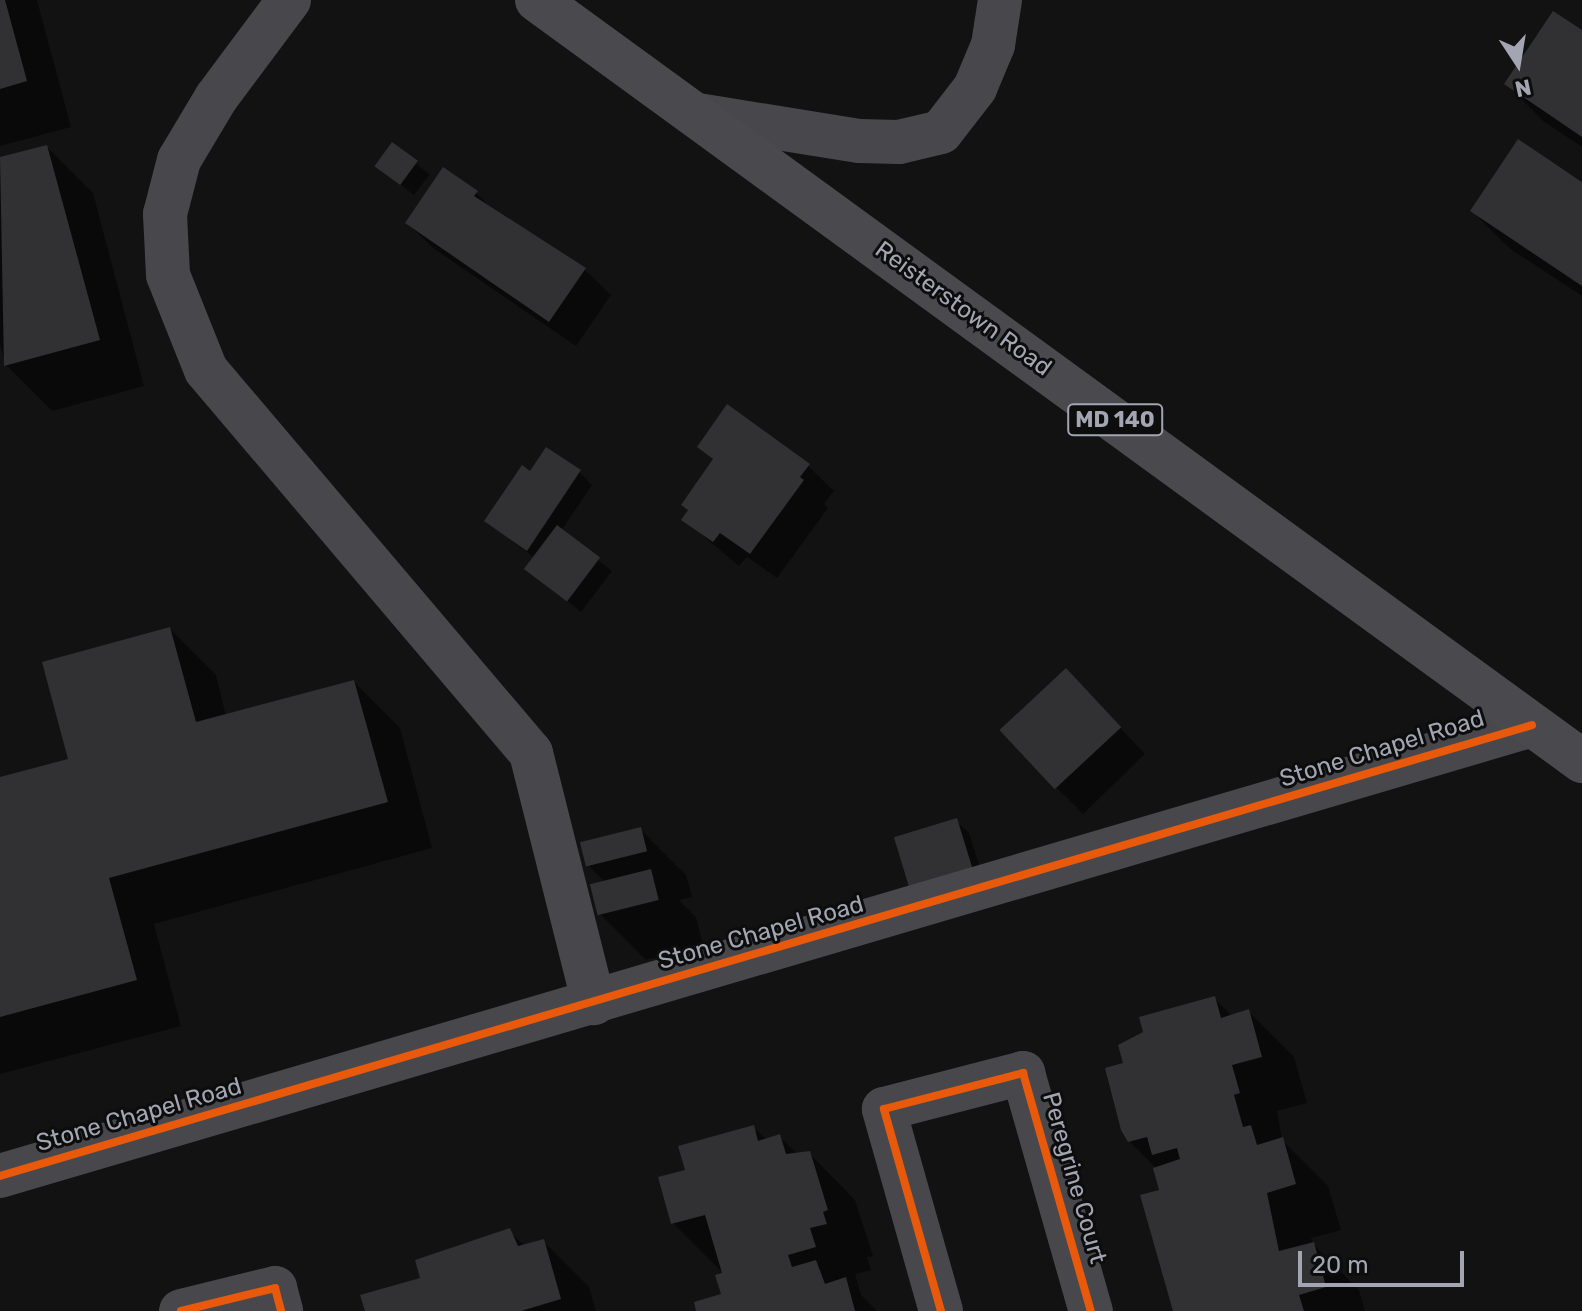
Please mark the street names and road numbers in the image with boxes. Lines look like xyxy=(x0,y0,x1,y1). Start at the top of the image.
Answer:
street label: Reisterstown Road xyxy=(869,235,1057,383)
road number: MD 140 xyxy=(1067,402,1163,438)
street label: Stone Chapel Road xyxy=(1276,704,1488,794)
street label: Stone Chapel Road xyxy=(655,890,867,976)
street label: Stone Chapel Road xyxy=(33,1072,245,1158)
street label: Peregrine Court xyxy=(1036,1089,1112,1267)

